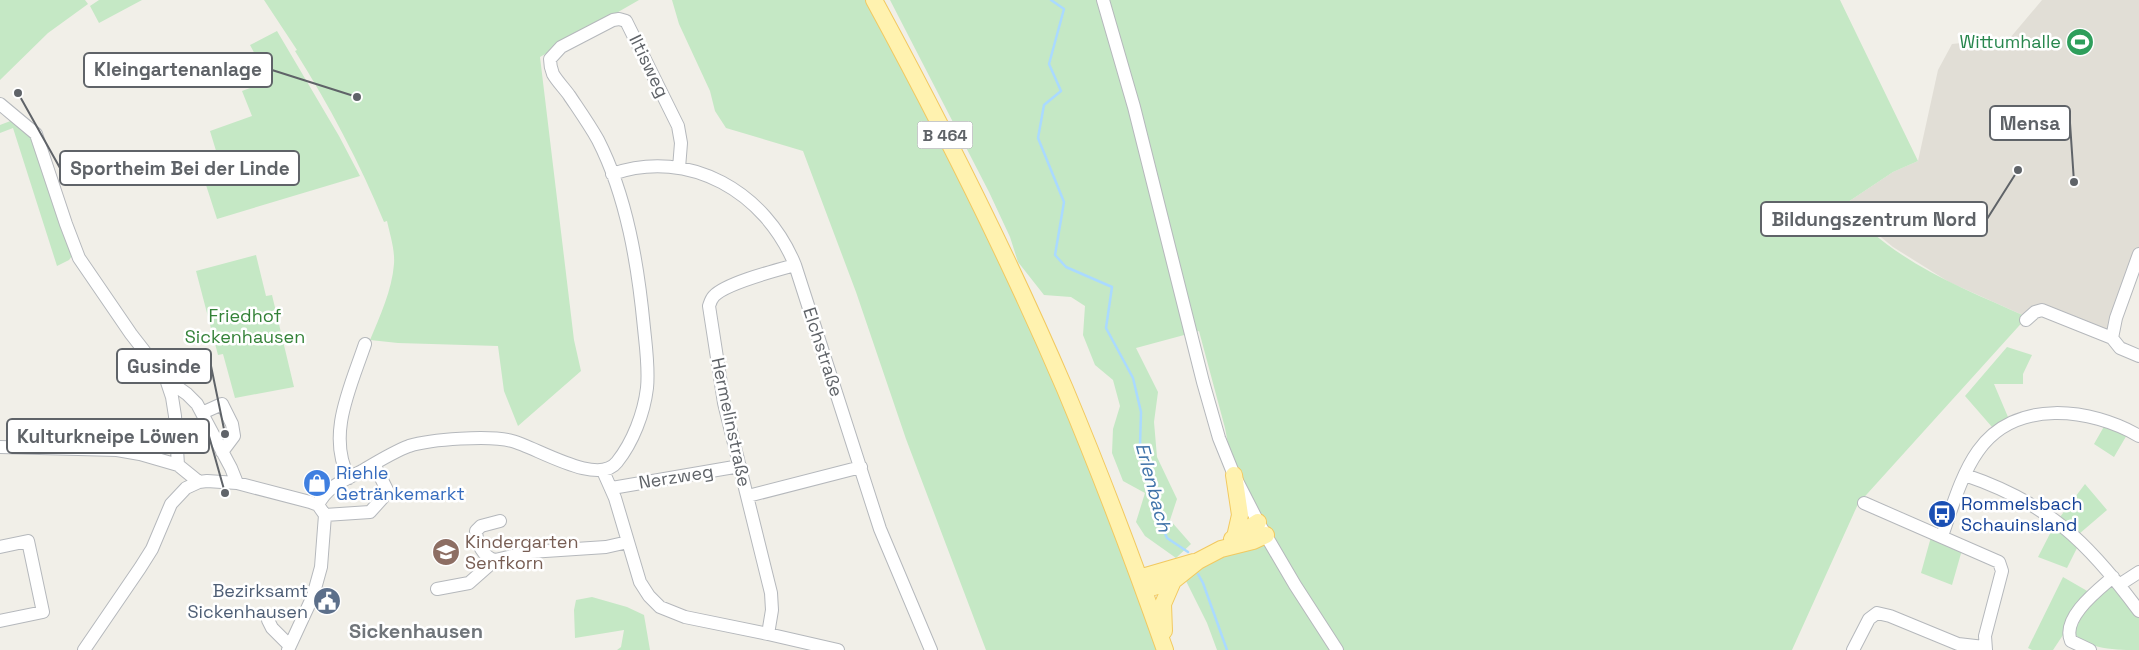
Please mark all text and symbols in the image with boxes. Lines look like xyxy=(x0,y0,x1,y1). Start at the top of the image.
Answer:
sports icon: Wittumhalle xyxy=(2065,27,2095,57)
place label: Wittumhalle xyxy=(1959,30,2061,53)
street label: Iltisweg xyxy=(624,31,675,101)
callout: Kleingartenanlage xyxy=(84,53,272,87)
text: Kleingartenanlage xyxy=(94,57,262,82)
callout: Mensa xyxy=(1990,106,2070,140)
text: Mensa xyxy=(2000,111,2060,136)
road number: B 464 xyxy=(918,122,972,148)
callout: Sportheim Bei der Linde xyxy=(60,151,299,185)
text: Sportheim Bei der Linde xyxy=(70,156,290,181)
callout: Bildungszentrum Nord xyxy=(1761,202,1987,236)
text: Bildungszentrum Nord xyxy=(1771,207,1977,232)
park label: Friedhof Sickenhausen xyxy=(185,304,305,348)
street label: Elchstraße xyxy=(798,304,849,399)
callout: Gusinde xyxy=(117,349,211,383)
text: Gusinde xyxy=(127,354,201,379)
street label: Hermelinstraße xyxy=(707,355,756,489)
callout: Kulturkneipe Löwen xyxy=(7,419,209,453)
text: Kulturkneipe Löwen xyxy=(17,424,199,449)
water label: Erlenbach xyxy=(1130,440,1177,535)
street label: Nerzweg xyxy=(637,459,715,494)
place label: Riehle Getränkemarkt xyxy=(336,461,465,505)
shop icon: Riehle Getränkemarkt xyxy=(302,468,332,498)
place label: Rommelsbach Schauinsland xyxy=(1961,492,2083,536)
bus stop icon: Rommelsbach Schauinsland xyxy=(1927,499,1957,529)
place label: Kindergarten Senfkorn xyxy=(465,530,578,574)
school or university icon: Kindergarten Senfkorn xyxy=(431,537,461,567)
place label: Bezirksamt Sickenhausen xyxy=(188,579,308,623)
public building icon: Bezirksamt Sickenhausen xyxy=(312,586,342,616)
district label: Sickenhausen xyxy=(349,618,483,644)

